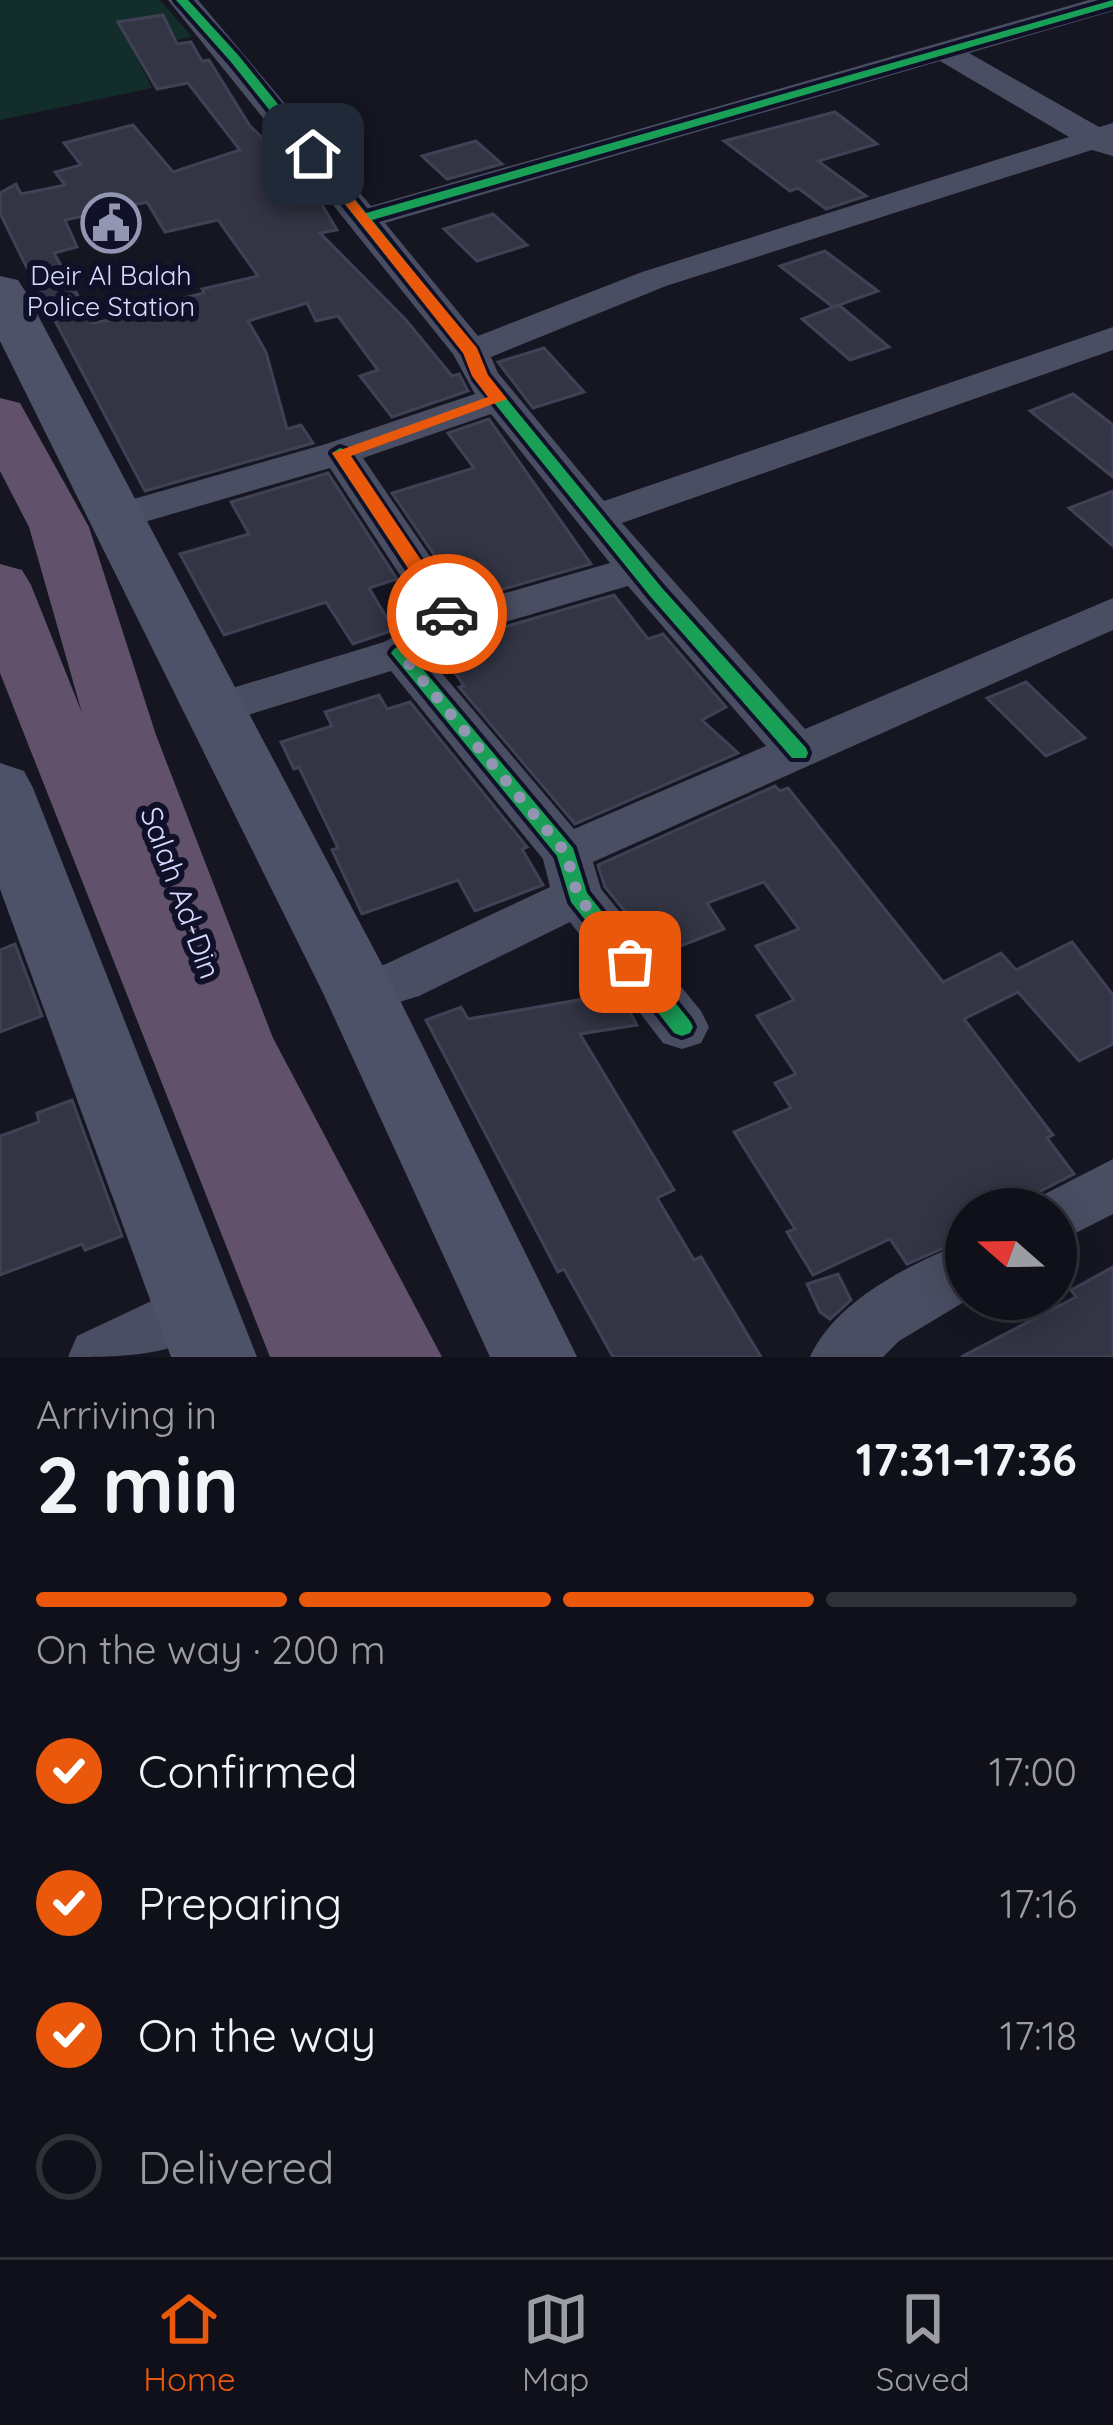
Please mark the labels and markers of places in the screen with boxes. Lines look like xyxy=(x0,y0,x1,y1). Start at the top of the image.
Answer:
pin xyxy=(262,103,364,205)
public building icon: Deir Al Balah Police Station xyxy=(80,192,142,254)
place label: Deir Al Balah Police Station xyxy=(27,258,195,323)
pin xyxy=(579,911,681,1013)

